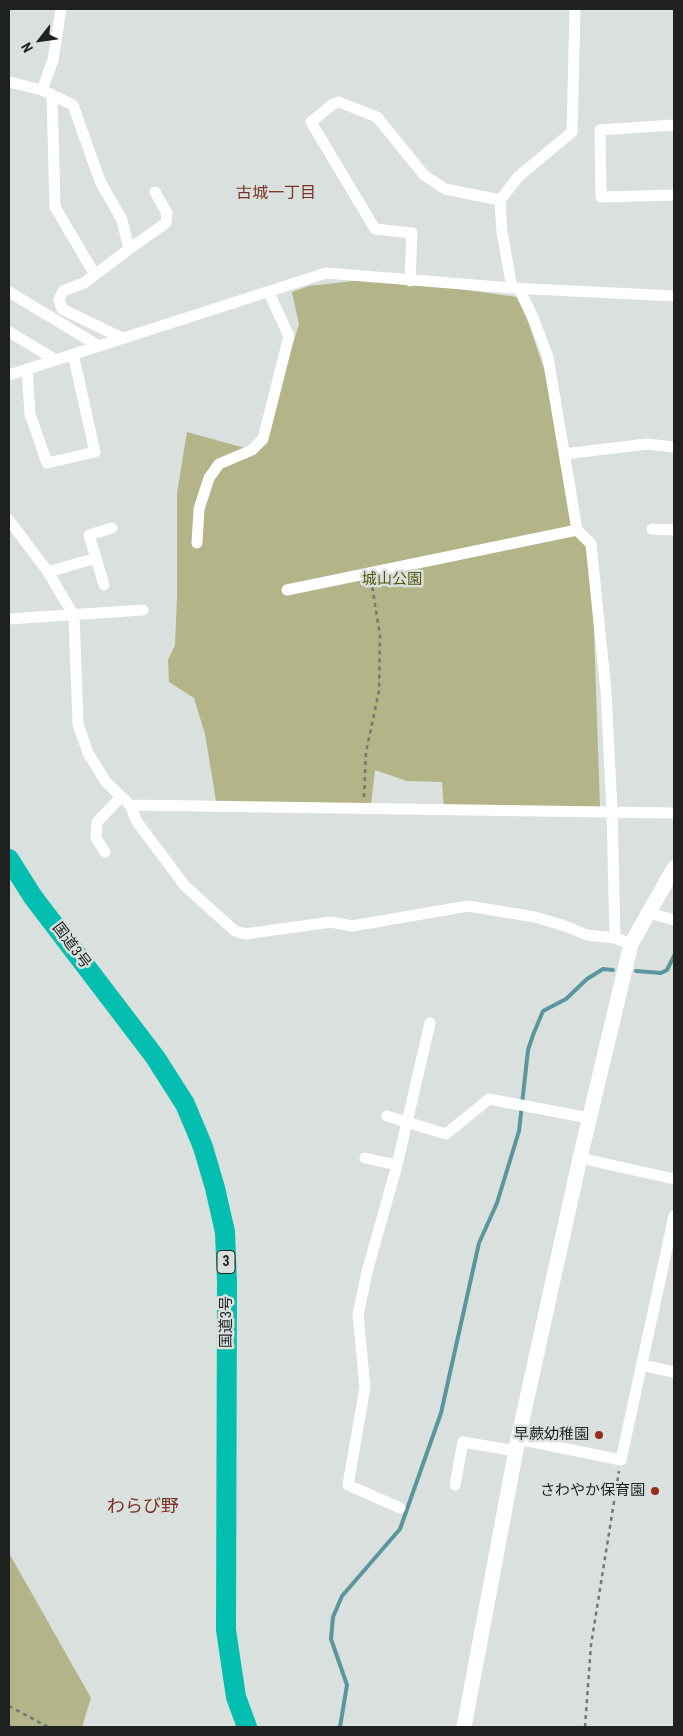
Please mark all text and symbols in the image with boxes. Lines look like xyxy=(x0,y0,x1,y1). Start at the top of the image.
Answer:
north arrow xyxy=(15,15,65,65)
text: N xyxy=(18,40,36,55)
district label: 古城一丁目 xyxy=(236,184,316,204)
park label: 城山公園 xyxy=(362,571,422,589)
street label: 国道3号 xyxy=(48,920,94,972)
road number: 3 xyxy=(217,1250,235,1274)
street label: 国道3号 xyxy=(218,1296,236,1348)
place label: 早蕨幼稚園 xyxy=(514,1426,589,1444)
marker: 早蕨幼稚園 xyxy=(593,1429,605,1441)
place label: さわやか保育園 xyxy=(540,1482,645,1500)
marker: さわやか保育園 xyxy=(649,1485,661,1497)
district label: わらび野 xyxy=(107,1496,179,1518)

